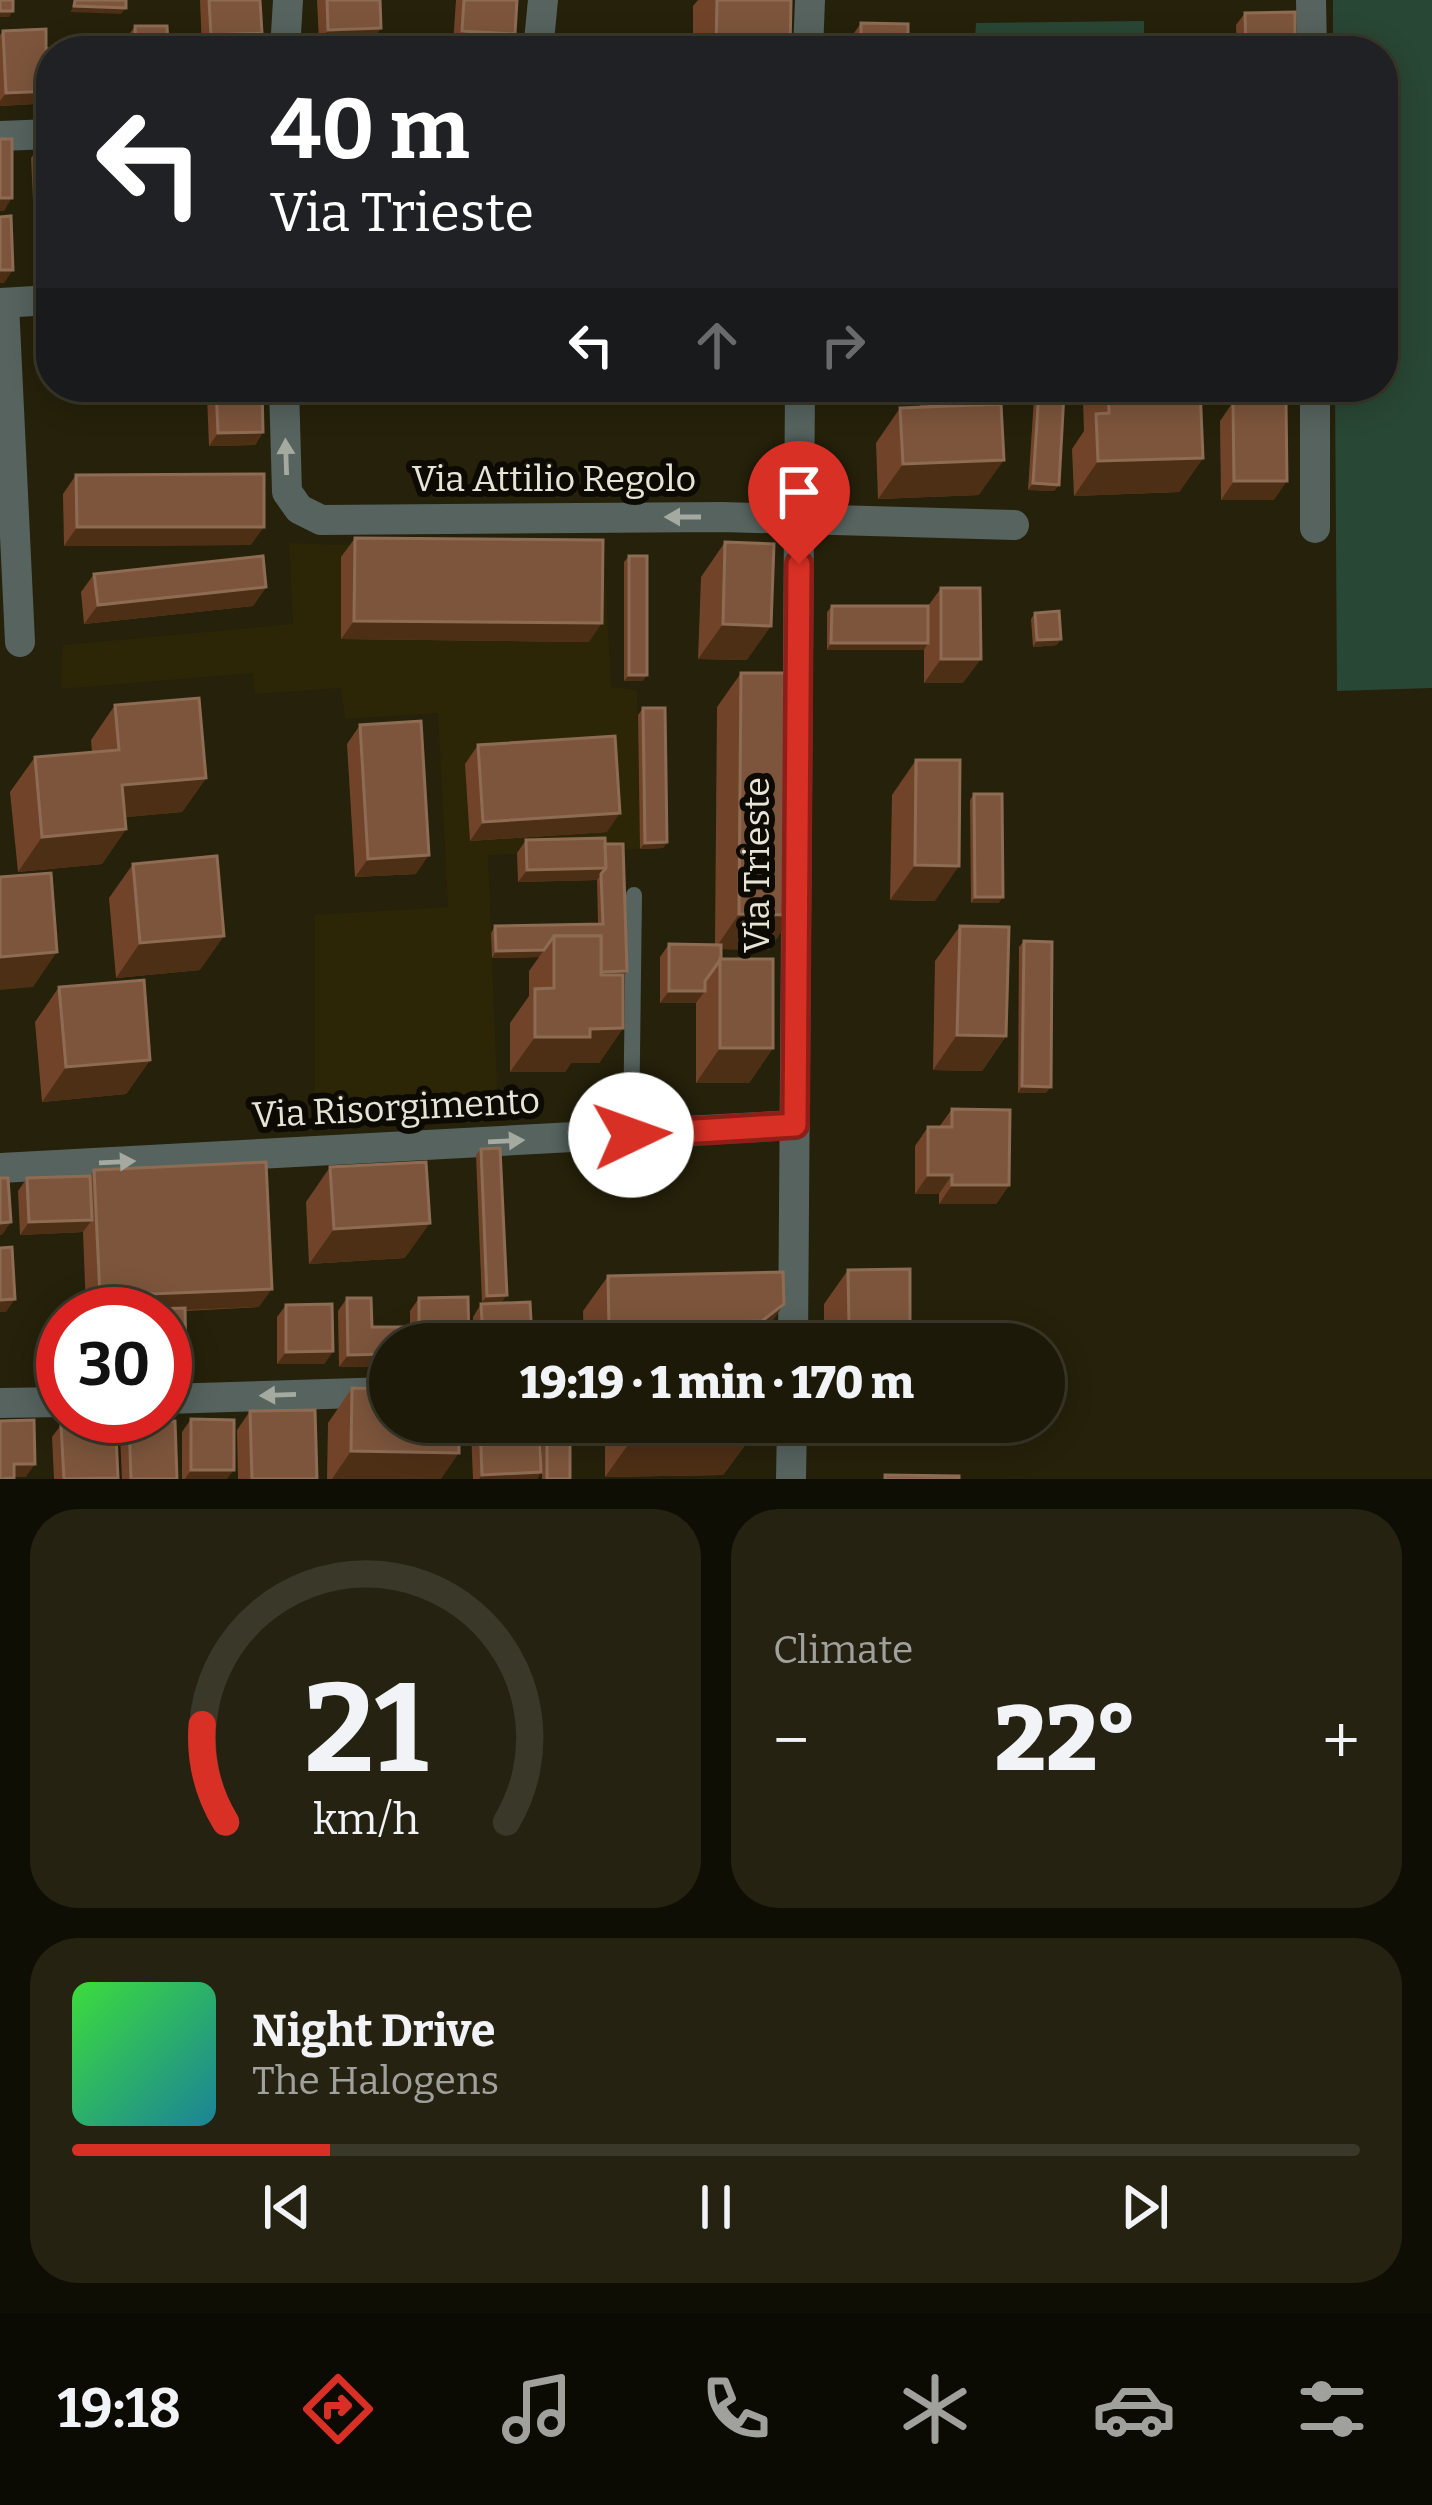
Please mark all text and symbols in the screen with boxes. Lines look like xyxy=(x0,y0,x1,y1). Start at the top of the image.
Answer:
text: 40 m xyxy=(270,79,470,180)
icon: left xyxy=(72,84,228,240)
text: Via Trieste xyxy=(270,181,534,245)
icon: left xyxy=(558,312,624,378)
icon: ahead xyxy=(684,312,750,378)
icon: right xyxy=(810,312,876,378)
one-way arrow xyxy=(276,437,295,475)
pin xyxy=(748,441,850,564)
street label: Via Attilio Regolo xyxy=(412,457,696,501)
icon: arrive xyxy=(766,459,832,525)
one-way arrow xyxy=(663,507,701,527)
street label: Via Trieste xyxy=(735,777,779,953)
position arrow xyxy=(568,1072,694,1198)
street label: Via Risorgimento xyxy=(251,1078,541,1138)
one-way arrow xyxy=(488,1131,526,1150)
one-way arrow xyxy=(99,1152,137,1171)
speed limit sign: 30 xyxy=(36,1287,192,1443)
text: 19:19 · 1 min · 170 m xyxy=(520,1356,914,1410)
one-way arrow xyxy=(258,1386,296,1405)
text: Climate xyxy=(773,1627,913,1673)
text: 21 xyxy=(303,1654,428,1804)
text: 22° xyxy=(995,1686,1137,1794)
text: − xyxy=(773,1701,809,1780)
text: + xyxy=(1322,1701,1360,1780)
text: km/h xyxy=(312,1793,419,1844)
text: Night Drive xyxy=(252,2004,495,2058)
text: The Halogens xyxy=(252,2058,499,2104)
icon: previous xyxy=(254,2174,320,2240)
icon: pause xyxy=(683,2174,749,2240)
icon: next xyxy=(1112,2174,1178,2240)
icon: directions xyxy=(296,2367,380,2451)
icon: music xyxy=(495,2367,579,2451)
icon: phone xyxy=(694,2367,778,2451)
icon: climate xyxy=(893,2367,977,2451)
icon: car xyxy=(1092,2367,1176,2451)
icon: filters xyxy=(1290,2367,1374,2451)
text: 19:18 xyxy=(57,2377,181,2441)

